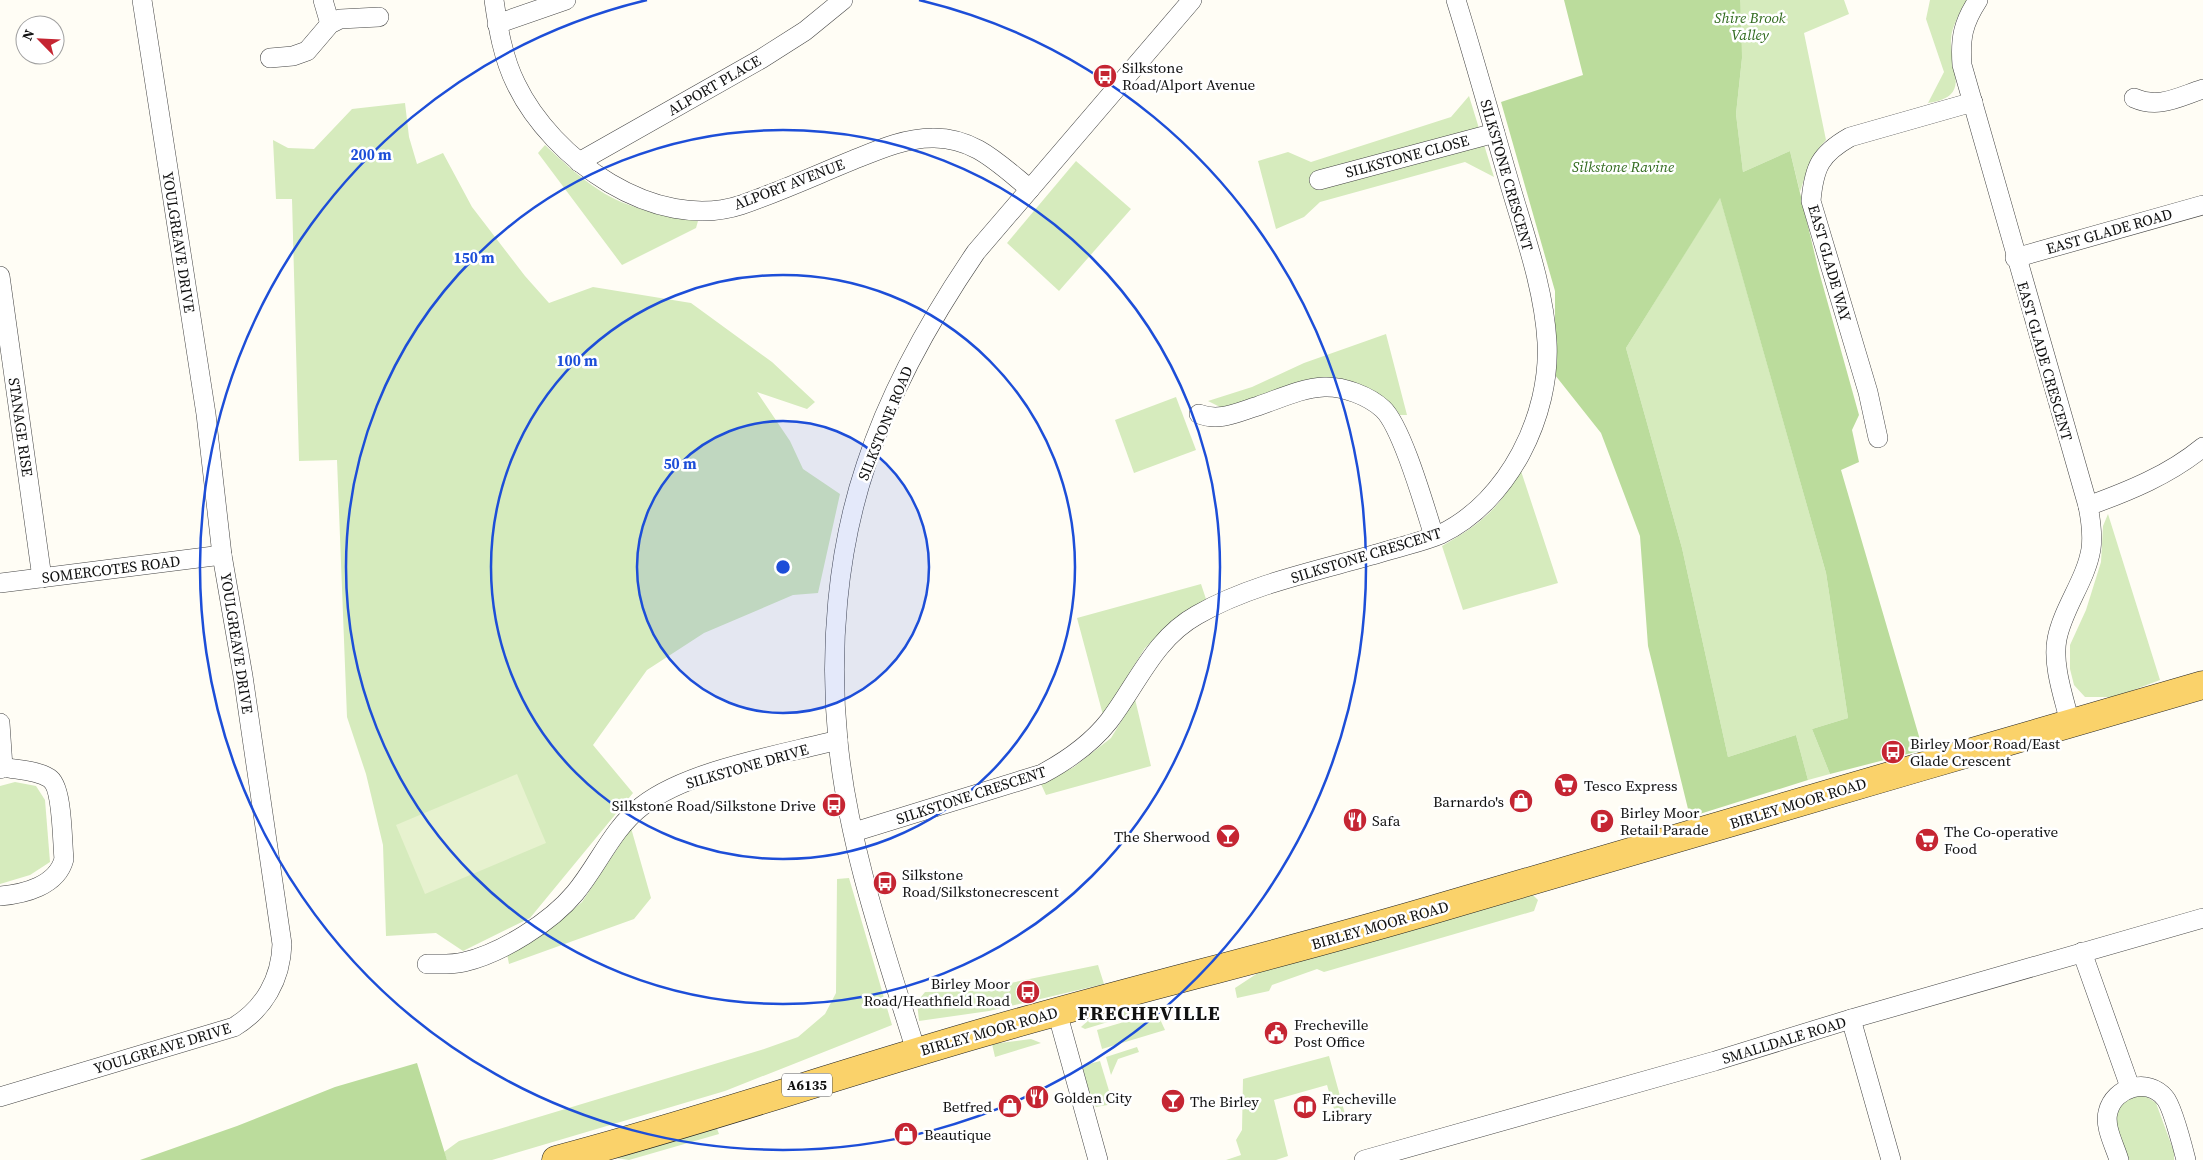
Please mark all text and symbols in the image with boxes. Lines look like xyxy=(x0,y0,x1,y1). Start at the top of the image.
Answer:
park label: Shire Brook Valley xyxy=(1714,7,1787,45)
north arrow xyxy=(15,15,65,65)
text: N xyxy=(17,26,39,43)
street label: ALPORT PLACE xyxy=(663,50,765,120)
place label: Silkstone Road/Alport Avenue xyxy=(1122,57,1256,95)
bus stop icon: Silkstone Road/Alport Avenue xyxy=(1092,63,1118,89)
street label: SILKSTONE CRESCENT xyxy=(1475,97,1539,253)
street label: SILKSTONE CLOSE xyxy=(1343,129,1471,183)
text: 200 m xyxy=(350,144,392,165)
street label: ALPORT AVENUE xyxy=(731,153,847,215)
park label: Silkstone Ravine xyxy=(1572,156,1674,177)
street label: YOULGREAVE DRIVE xyxy=(157,170,201,314)
street label: EAST GLADE WAY xyxy=(1803,202,1857,324)
street label: EAST GLADE ROAD xyxy=(2043,203,2175,259)
text: 150 m xyxy=(453,247,495,268)
street label: EAST GLADE CRESCENT xyxy=(2012,279,2078,443)
text: 100 m xyxy=(556,350,598,371)
street label: SILKSTONE ROAD xyxy=(852,363,918,483)
street label: STANAGE RISE xyxy=(4,376,38,478)
text: 50 m xyxy=(663,453,697,474)
street label: SILKSTONE CRESCENT xyxy=(1288,522,1444,588)
street label: SOMERCOTES ROAD xyxy=(41,550,181,588)
centre of rings xyxy=(774,558,792,576)
street label: YOULGREAVE DRIVE xyxy=(215,571,259,715)
place label: Birley Moor Road/East Glade Crescent xyxy=(1910,733,2060,771)
street label: SILKSTONE DRIVE xyxy=(683,738,811,794)
bus stop icon: Birley Moor Road/East Glade Crescent xyxy=(1880,739,1906,765)
street label: SILKSTONE CRESCENT xyxy=(893,761,1049,829)
supermarket icon: Tesco Express xyxy=(1553,772,1579,798)
street label: BIRLEY MOOR ROAD xyxy=(1727,772,1869,834)
place label: Tesco Express xyxy=(1584,775,1677,796)
shop icon: Barnardo's xyxy=(1508,788,1534,814)
place label: Barnardo's xyxy=(1433,791,1504,812)
bus stop icon: Silkstone Road/Silkstone Drive xyxy=(821,792,847,818)
place label: Silkstone Road/Silkstone Drive xyxy=(612,795,816,816)
place label: Birley Moor Retail Parade xyxy=(1620,802,1709,840)
restaurant icon: Safa xyxy=(1342,807,1368,833)
parking icon: Birley Moor Retail Parade xyxy=(1589,808,1615,834)
place label: Safa xyxy=(1372,810,1401,831)
place label: The Co-operative Food xyxy=(1944,821,2059,859)
bar icon: The Sherwood xyxy=(1215,823,1241,849)
place label: The Sherwood xyxy=(1114,826,1210,847)
supermarket icon: The Co-operative Food xyxy=(1914,827,1940,853)
place label: Silkstone Road/Silkstonecrescent xyxy=(902,864,1059,902)
bus stop icon: Silkstone Road/Silkstonecrescent xyxy=(872,870,898,896)
street label: BIRLEY MOOR ROAD xyxy=(1309,895,1451,955)
place label: Birley Moor Road/Heathfield Road xyxy=(863,973,1011,1011)
bus stop icon: Birley Moor Road/Heathfield Road xyxy=(1015,979,1041,1005)
district label: FRECHEVILLE xyxy=(1077,999,1221,1027)
street label: BIRLEY MOOR ROAD xyxy=(918,1001,1060,1061)
street label: SMALLDALE ROAD xyxy=(1719,1011,1849,1069)
place label: Frecheville Post Office xyxy=(1294,1014,1369,1052)
street label: YOULGREAVE DRIVE xyxy=(91,1017,233,1079)
public building icon: Frecheville Post Office xyxy=(1263,1020,1289,1046)
road number: A6135 xyxy=(782,1074,832,1096)
restaurant icon: Golden City xyxy=(1024,1084,1050,1110)
place label: Golden City xyxy=(1054,1087,1132,1108)
bar icon: The Birley xyxy=(1160,1088,1186,1114)
place label: Frecheville Library xyxy=(1322,1088,1397,1126)
place label: The Birley xyxy=(1190,1091,1259,1112)
shop icon: Betfred xyxy=(997,1093,1023,1119)
library icon: Frecheville Library xyxy=(1292,1094,1318,1120)
place label: Betfred xyxy=(942,1096,992,1117)
shop icon: Beautique xyxy=(893,1121,919,1147)
place label: Beautique xyxy=(924,1124,992,1145)

